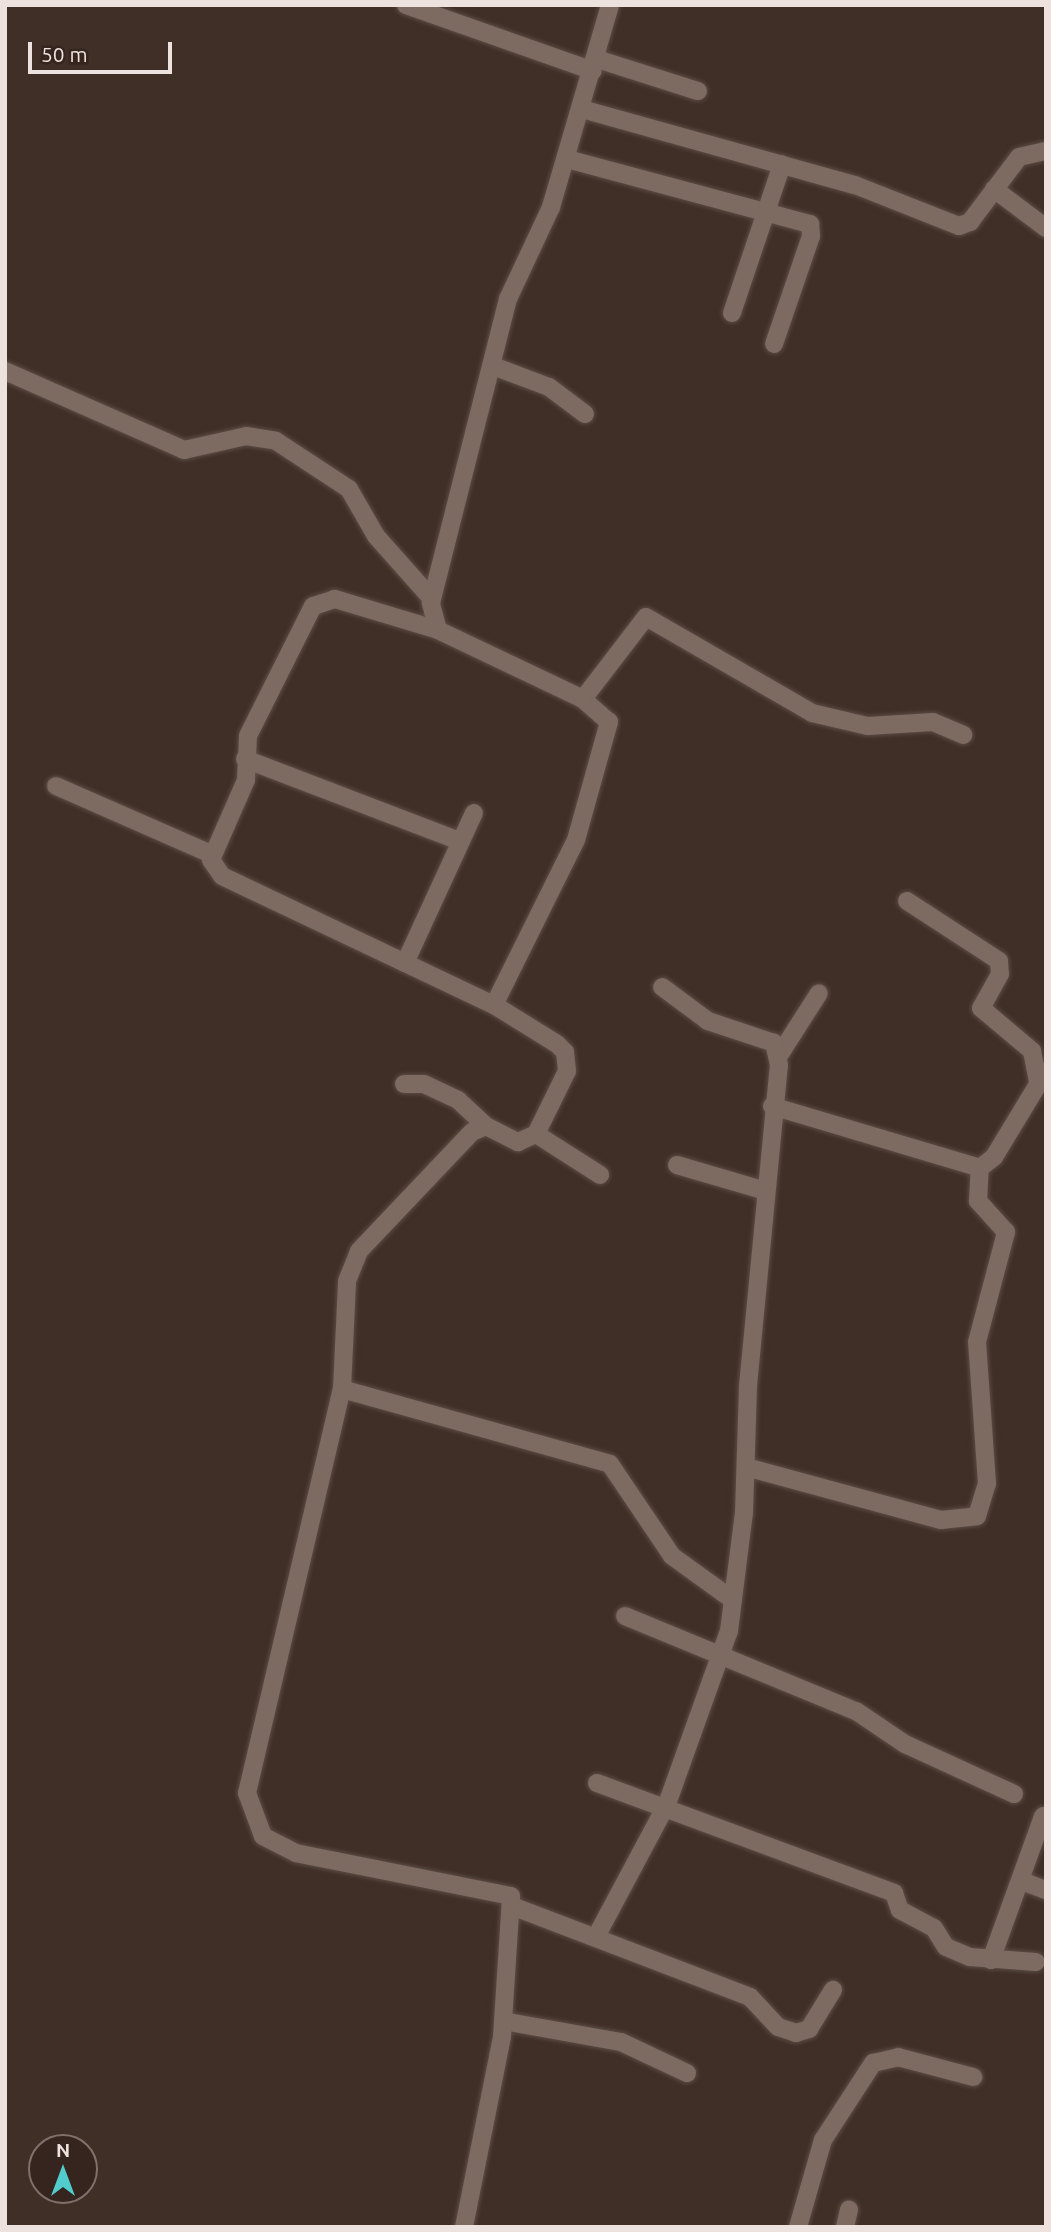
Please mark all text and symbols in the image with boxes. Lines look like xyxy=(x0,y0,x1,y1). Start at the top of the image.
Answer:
scale bar xyxy=(32,28,175,72)
text: 50 m xyxy=(41,42,88,66)
north arrow xyxy=(28,2134,98,2204)
text: N xyxy=(56,2139,70,2161)

